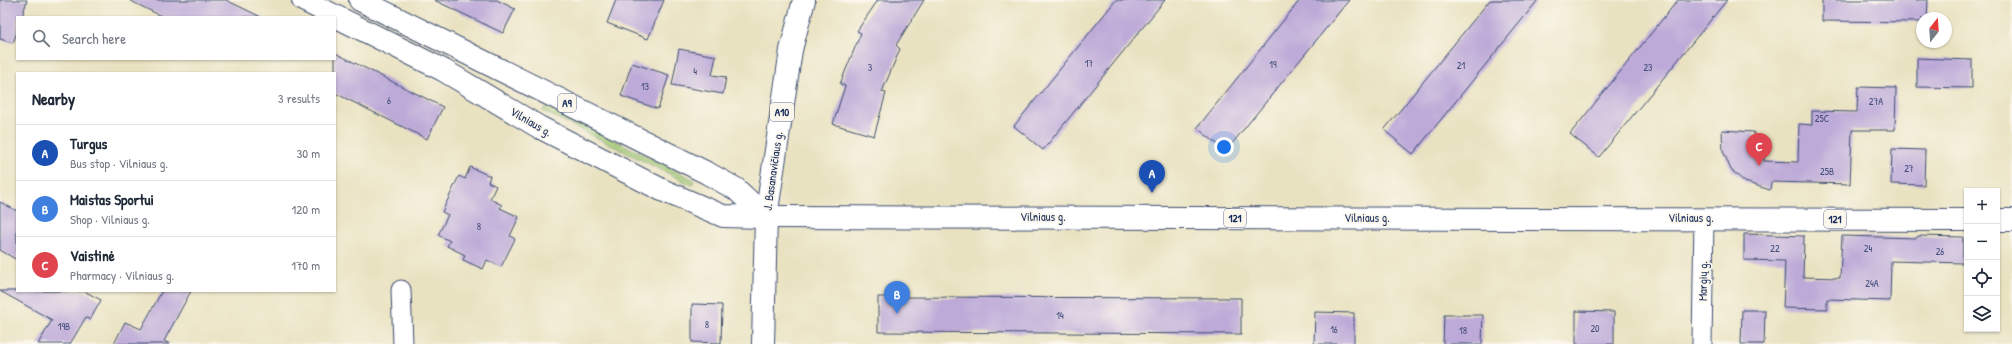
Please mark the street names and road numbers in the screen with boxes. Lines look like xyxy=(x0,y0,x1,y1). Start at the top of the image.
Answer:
road number: A9 xyxy=(558,94,576,112)
street label: Vilniaus g. xyxy=(507,103,555,140)
road number: A10 xyxy=(770,103,794,121)
street label: J. Basanavičiaus g. xyxy=(759,130,786,212)
street label: Vilniaus g. xyxy=(1020,208,1066,225)
road number: 121 xyxy=(1224,209,1246,227)
street label: Vilniaus g. xyxy=(1344,209,1390,226)
street label: Vilniaus g. xyxy=(1668,209,1714,226)
road number: 121 xyxy=(1824,210,1846,228)
street label: Margių g. xyxy=(1694,261,1711,301)

